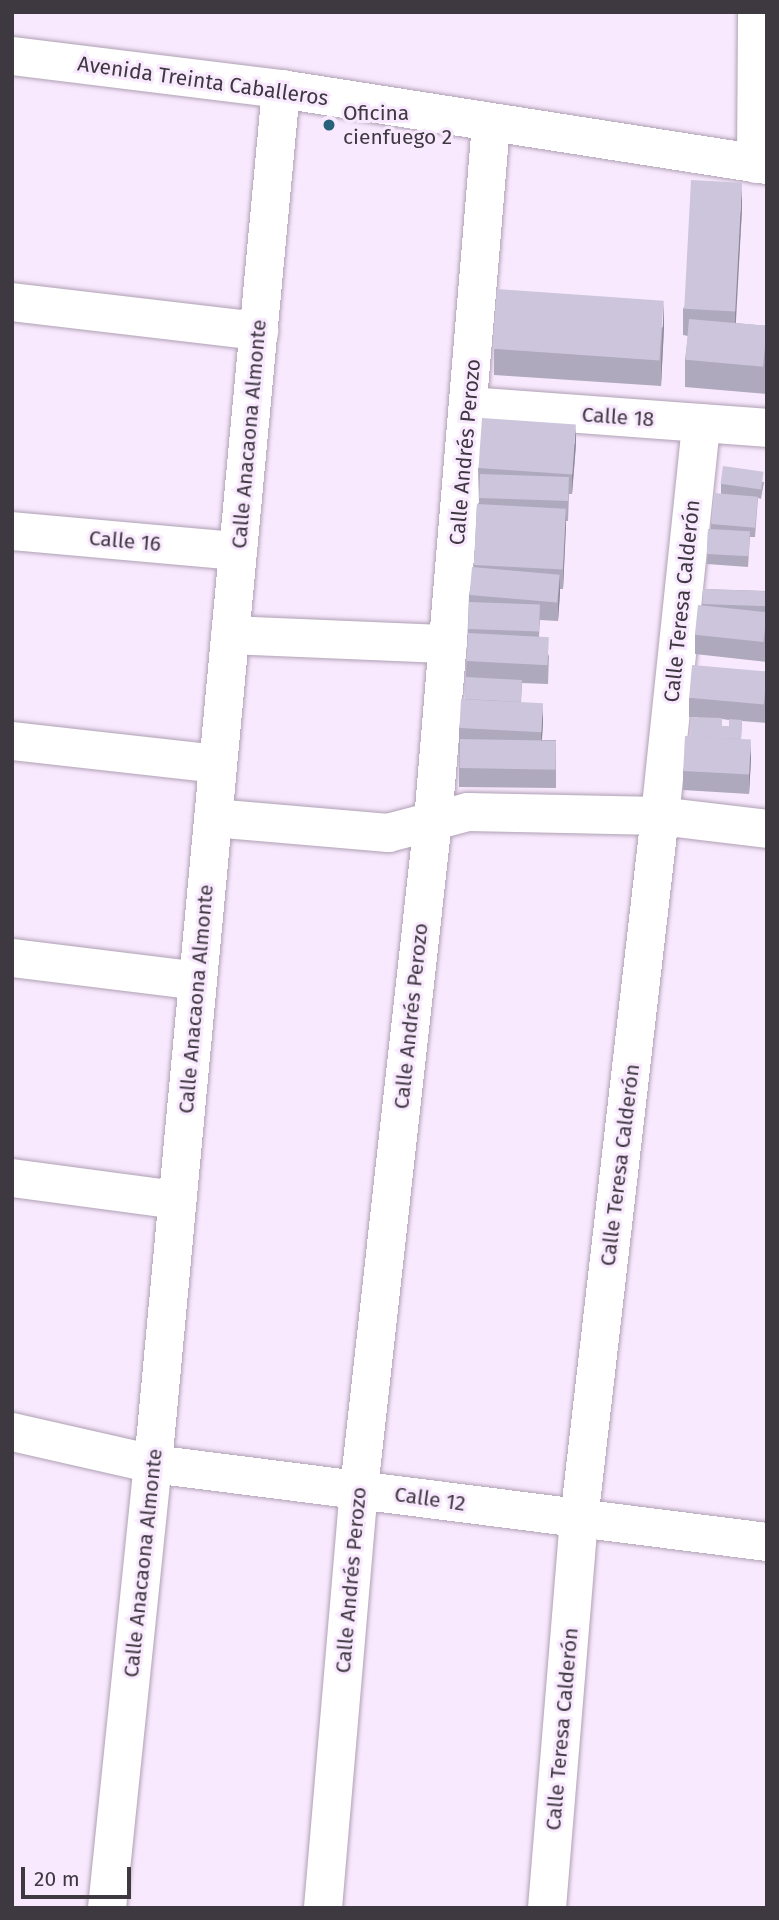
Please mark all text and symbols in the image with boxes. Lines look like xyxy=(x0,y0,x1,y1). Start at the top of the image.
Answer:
street label: Avenida Treinta Caballeros xyxy=(76,51,330,111)
place label: Oficina cienfuego 2 xyxy=(343,100,452,150)
marker: Oficina cienfuego 2 xyxy=(321,117,337,133)
street label: Calle Anacaona Almonte xyxy=(226,318,272,550)
street label: Calle Andrés Perozo xyxy=(444,358,486,546)
street label: Calle 18 xyxy=(581,402,655,432)
street label: Calle Teresa Calderón xyxy=(659,498,705,704)
street label: Calle 16 xyxy=(88,525,162,557)
street label: Calle Anacaona Almonte xyxy=(173,883,219,1115)
street label: Calle Andrés Perozo xyxy=(389,922,433,1110)
street label: Calle Teresa Calderón xyxy=(595,1062,645,1268)
street label: Calle Anacaona Almonte xyxy=(118,1447,168,1679)
street label: Calle 12 xyxy=(393,1482,467,1516)
street label: Calle Andrés Perozo xyxy=(330,1486,372,1674)
street label: Calle Teresa Calderón xyxy=(541,1627,583,1831)
scale bar xyxy=(24,1854,135,1898)
text: 20 m xyxy=(34,1866,80,1892)

